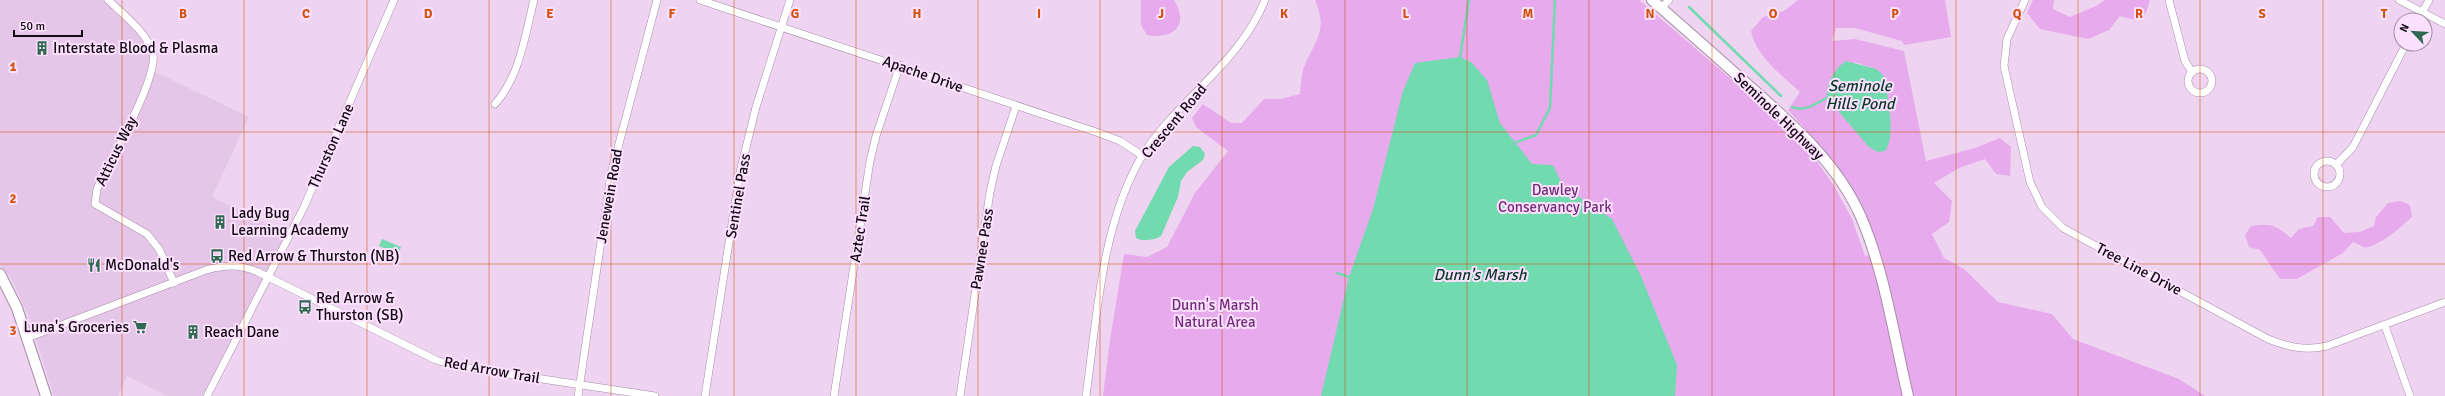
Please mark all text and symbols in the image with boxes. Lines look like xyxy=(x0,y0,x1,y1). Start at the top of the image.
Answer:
text: B xyxy=(179,6,187,22)
text: C xyxy=(302,6,310,22)
text: D xyxy=(424,6,433,22)
text: E xyxy=(546,6,554,22)
text: F xyxy=(669,6,676,22)
text: G xyxy=(791,6,799,22)
text: H xyxy=(913,6,921,22)
text: I xyxy=(1037,6,1041,22)
text: J xyxy=(1158,6,1164,22)
text: K xyxy=(1280,6,1288,22)
text: L xyxy=(1403,6,1410,22)
text: M xyxy=(1523,6,1534,22)
text: N xyxy=(1645,6,1655,22)
text: O xyxy=(1769,6,1778,22)
text: P xyxy=(1891,6,1899,22)
text: Q xyxy=(2013,6,2022,22)
text: R xyxy=(2135,6,2143,22)
text: S xyxy=(2258,6,2266,22)
text: T xyxy=(2381,6,2388,22)
scale bar xyxy=(14,12,82,38)
north arrow xyxy=(2393,12,2433,52)
text: 50 m xyxy=(20,19,45,34)
text: N xyxy=(2397,22,2412,34)
place label: Interstate Blood & Plasma xyxy=(53,39,218,57)
building icon: Interstate Blood & Plasma xyxy=(34,40,50,56)
street label: Apache Drive xyxy=(880,52,966,96)
text: 1 xyxy=(9,59,17,75)
street label: Seminole Highway xyxy=(1730,69,1828,163)
water label: Seminole Hills Pond xyxy=(1825,76,1897,114)
street label: Crescent Road xyxy=(1138,80,1210,162)
street label: Thurston Lane xyxy=(304,101,358,191)
street label: Atticus Way xyxy=(91,113,141,189)
street label: Jenewein Road xyxy=(592,147,626,245)
street label: Sentinel Pass xyxy=(722,152,754,240)
park label: Dawley Conservancy Park xyxy=(1498,181,1612,216)
text: 2 xyxy=(9,191,17,207)
street label: Aztec Trail xyxy=(846,194,874,264)
place label: Lady Bug Learning Academy xyxy=(231,204,349,239)
street label: Pawnee Pass xyxy=(967,207,997,291)
building icon: Lady Bug Learning Academy xyxy=(212,214,228,230)
street label: Tree Line Drive xyxy=(2093,239,2185,299)
place label: Red Arrow & Thurston (NB) xyxy=(228,247,399,265)
bus stop icon: Red Arrow & Thurston (NB) xyxy=(209,248,225,264)
place label: McDonald's xyxy=(105,256,180,274)
restaurant icon: McDonald's xyxy=(86,257,102,273)
water label: Dunn's Marsh xyxy=(1433,265,1528,285)
place label: Red Arrow & Thurston (SB) xyxy=(316,289,404,324)
park label: Dunn's Marsh Natural Area xyxy=(1171,296,1259,331)
bus stop icon: Red Arrow & Thurston (SB) xyxy=(297,299,313,315)
place label: Luna's Groceries xyxy=(24,318,129,336)
supermarket icon: Luna's Groceries xyxy=(132,319,148,335)
text: 3 xyxy=(9,323,17,339)
place label: Reach Dane xyxy=(204,323,279,341)
building icon: Reach Dane xyxy=(185,324,201,340)
street label: Red Arrow Trail xyxy=(442,353,542,387)

